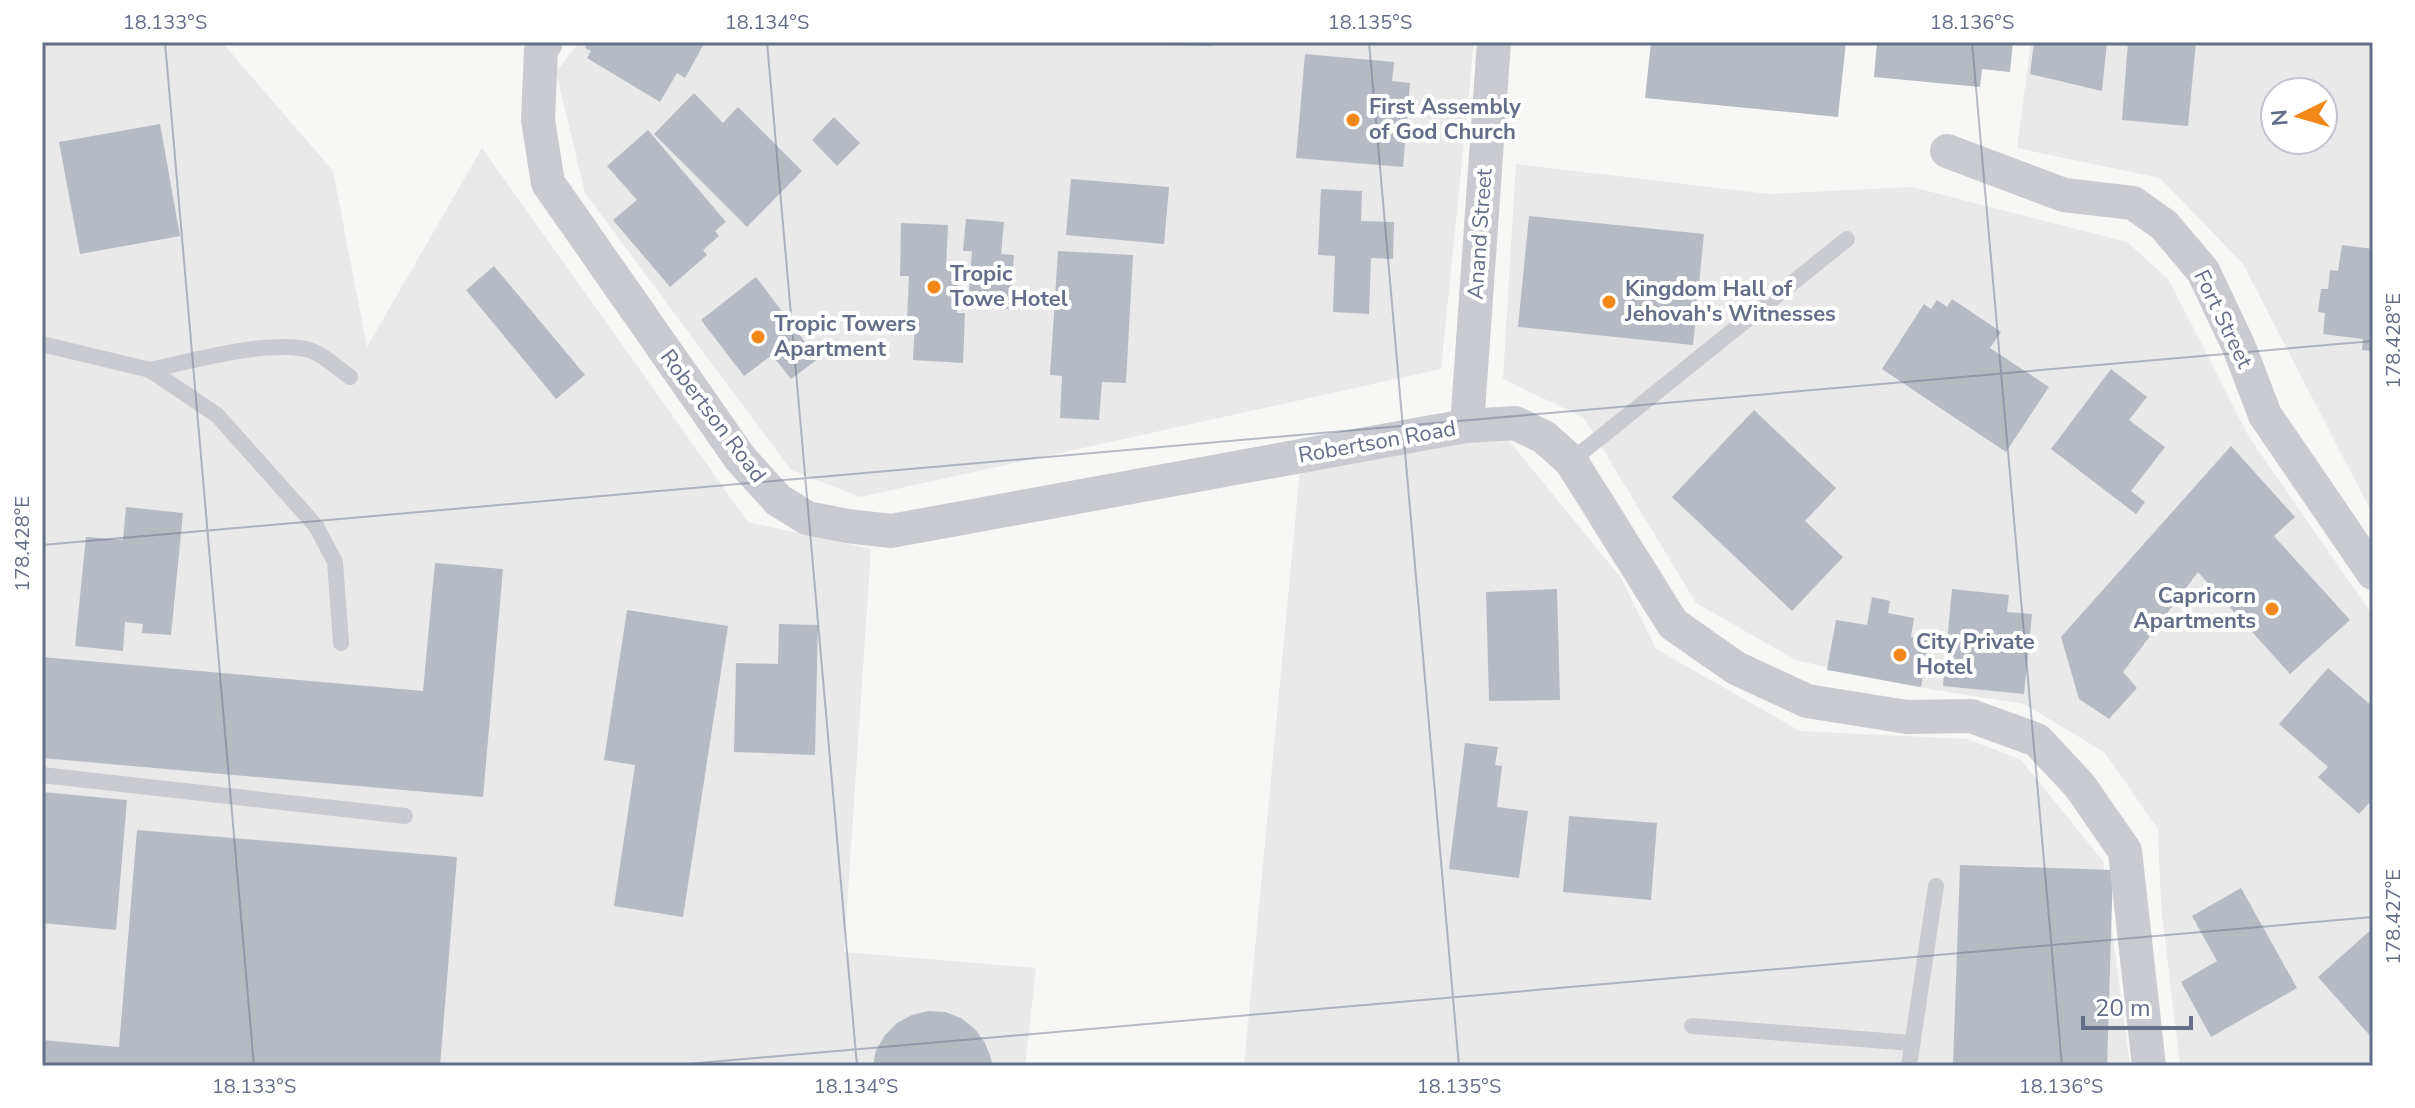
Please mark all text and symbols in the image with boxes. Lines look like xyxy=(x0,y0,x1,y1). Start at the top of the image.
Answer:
text: 18.133°S xyxy=(123,9,207,36)
text: 18.134°S xyxy=(725,9,809,36)
text: 18.135°S xyxy=(1328,9,1412,36)
text: 18.136°S xyxy=(1930,9,2014,36)
north arrow xyxy=(2259,76,2339,156)
place label: First Assembly of God Church xyxy=(1369,92,1521,147)
text: N xyxy=(2264,108,2296,127)
marker: First Assembly of God Church xyxy=(1344,111,1362,129)
street label: Anand Street xyxy=(1460,167,1500,300)
place label: Tropic Towe Hotel xyxy=(950,259,1068,314)
street label: Fort Street xyxy=(2186,265,2260,373)
place label: Kingdom Hall of Jehovah's Witnesses xyxy=(1624,274,1836,329)
marker: Tropic Towe Hotel xyxy=(925,278,943,296)
marker: Kingdom Hall of Jehovah's Witnesses xyxy=(1600,293,1618,311)
text: 178.428°E xyxy=(2380,293,2407,389)
place label: Tropic Towers Apartment xyxy=(774,309,916,364)
marker: Tropic Towers Apartment xyxy=(749,328,767,346)
street label: Robertson Road xyxy=(653,343,773,489)
street label: Robertson Road xyxy=(1296,413,1458,471)
text: 178.428°E xyxy=(9,496,36,592)
place label: Capricorn Apartments xyxy=(2133,581,2256,636)
marker: Capricorn Apartments xyxy=(2263,600,2281,618)
place label: City Private Hotel xyxy=(1916,627,2035,682)
marker: City Private Hotel xyxy=(1891,646,1909,664)
text: 178.427°E xyxy=(2380,869,2407,965)
scale bar xyxy=(2083,980,2191,1030)
text: 20 m xyxy=(2095,992,2151,1024)
text: 18.133°S xyxy=(212,1073,296,1100)
text: 18.134°S xyxy=(814,1073,898,1100)
text: 18.135°S xyxy=(1417,1073,1501,1100)
text: 18.136°S xyxy=(2019,1073,2103,1100)

